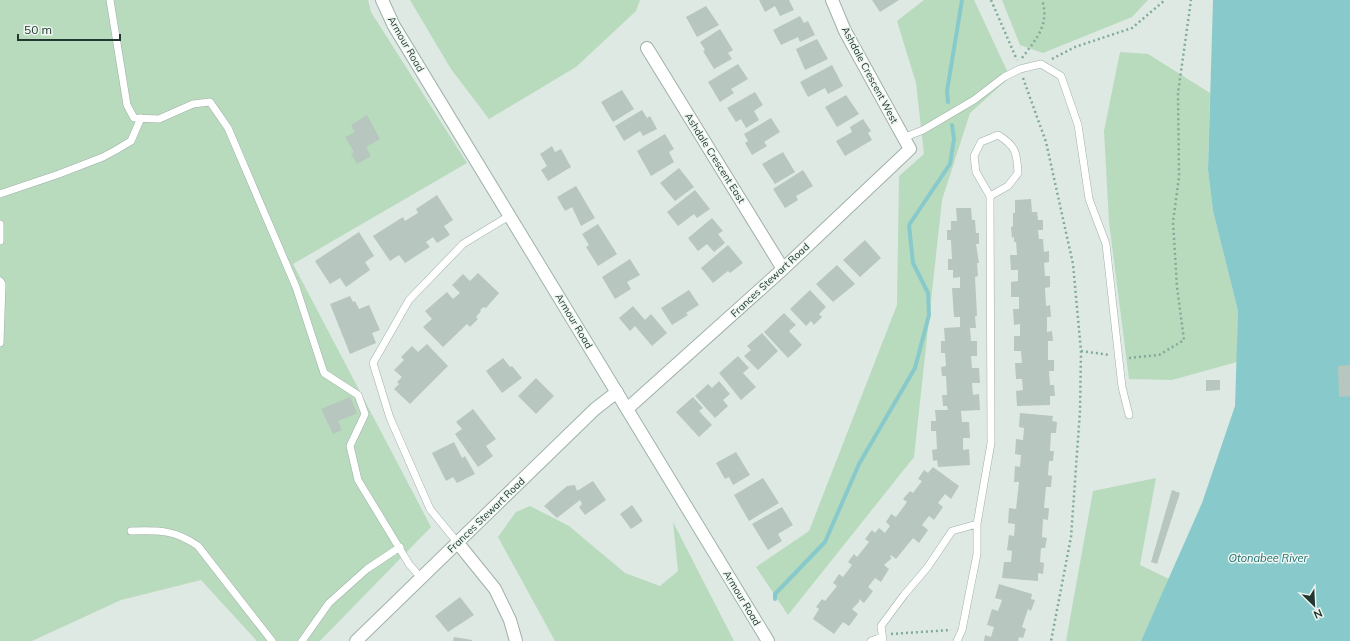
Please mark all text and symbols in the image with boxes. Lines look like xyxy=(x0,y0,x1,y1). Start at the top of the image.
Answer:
street label: Armour Road xyxy=(385,14,427,74)
scale bar xyxy=(18,16,120,42)
text: 50 m xyxy=(24,22,52,37)
street label: Ashdale Crescent West xyxy=(839,24,901,126)
street label: Ashdale Crescent East xyxy=(682,111,748,206)
street label: Frances Stewart Road xyxy=(728,240,812,320)
street label: Armour Road xyxy=(552,291,596,351)
street label: Frances Stewart Road xyxy=(444,475,528,555)
water label: Otonabee River xyxy=(1228,551,1309,565)
street label: Armour Road xyxy=(720,568,764,628)
north arrow xyxy=(1294,585,1334,625)
text: N xyxy=(1311,606,1325,622)

